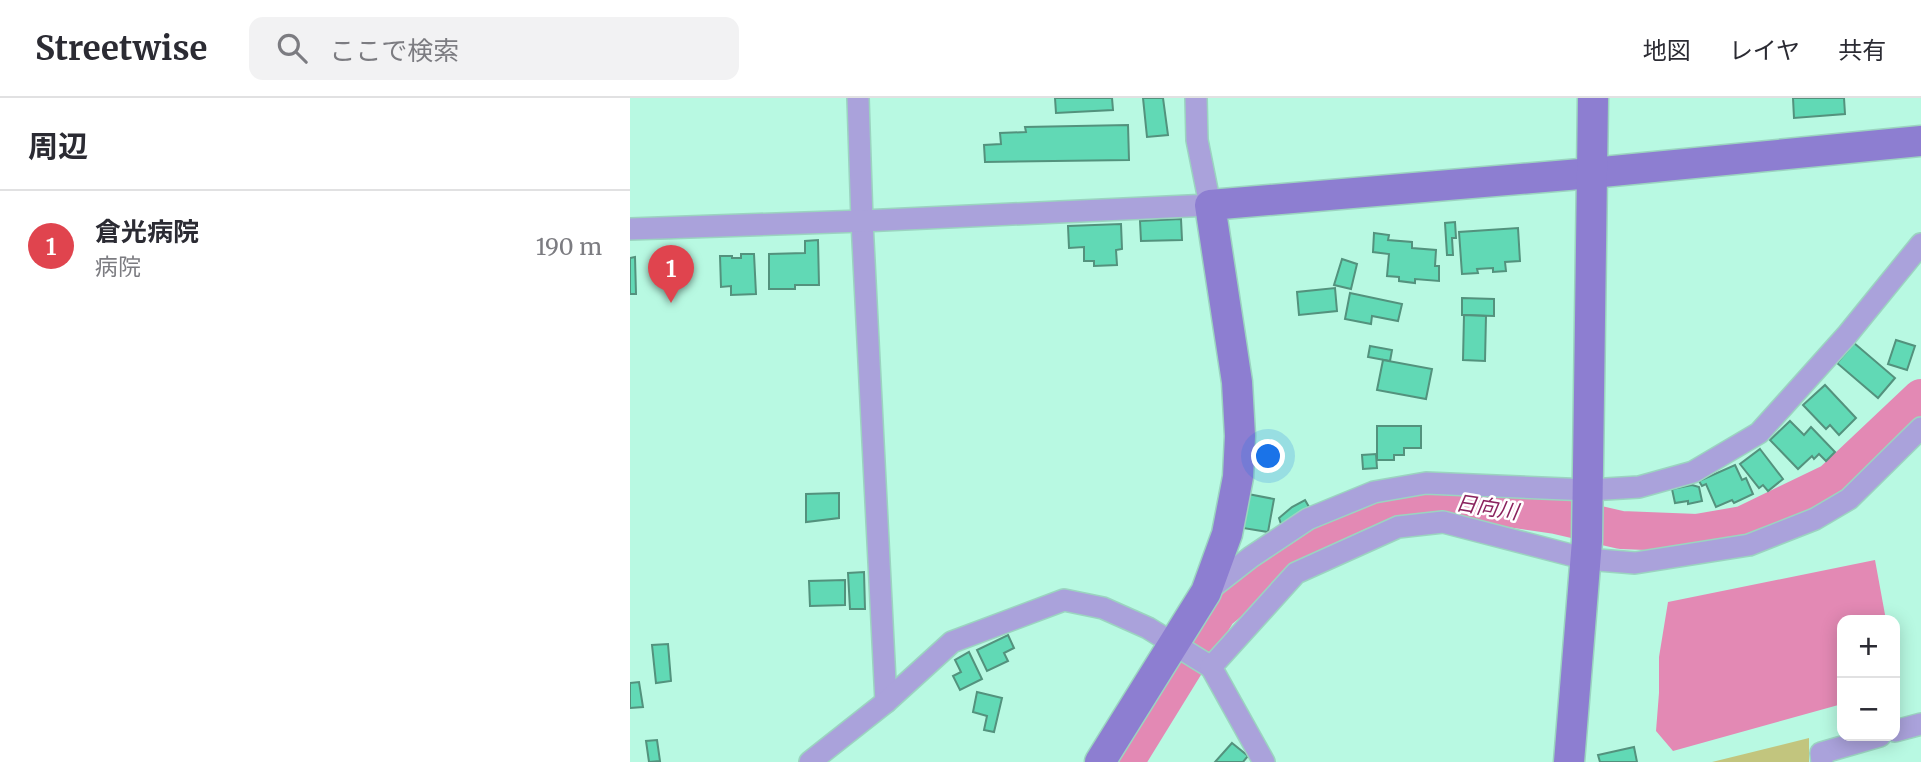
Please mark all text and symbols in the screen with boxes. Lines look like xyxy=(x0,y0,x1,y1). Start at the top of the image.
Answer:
search box xyxy=(249,17,739,80)
text: Streetwise xyxy=(35,28,207,69)
icon: search xyxy=(273,29,311,67)
text: ここで検索 xyxy=(329,34,459,67)
text: 地図 xyxy=(1643,35,1691,66)
text: レイヤ xyxy=(1729,35,1800,66)
text: 共有 xyxy=(1838,35,1886,66)
text: 周辺 xyxy=(28,127,88,165)
text: 倉光病院 xyxy=(95,215,199,248)
text: 1 xyxy=(46,232,56,261)
text: 190 m xyxy=(536,232,602,261)
pin: 1 xyxy=(648,245,694,303)
text: 病院 xyxy=(95,252,141,281)
your location xyxy=(1251,439,1285,473)
water label: 日向川 xyxy=(1454,489,1522,526)
map controls xyxy=(1837,615,1900,741)
button: + xyxy=(1837,615,1900,678)
button: − xyxy=(1837,678,1900,741)

